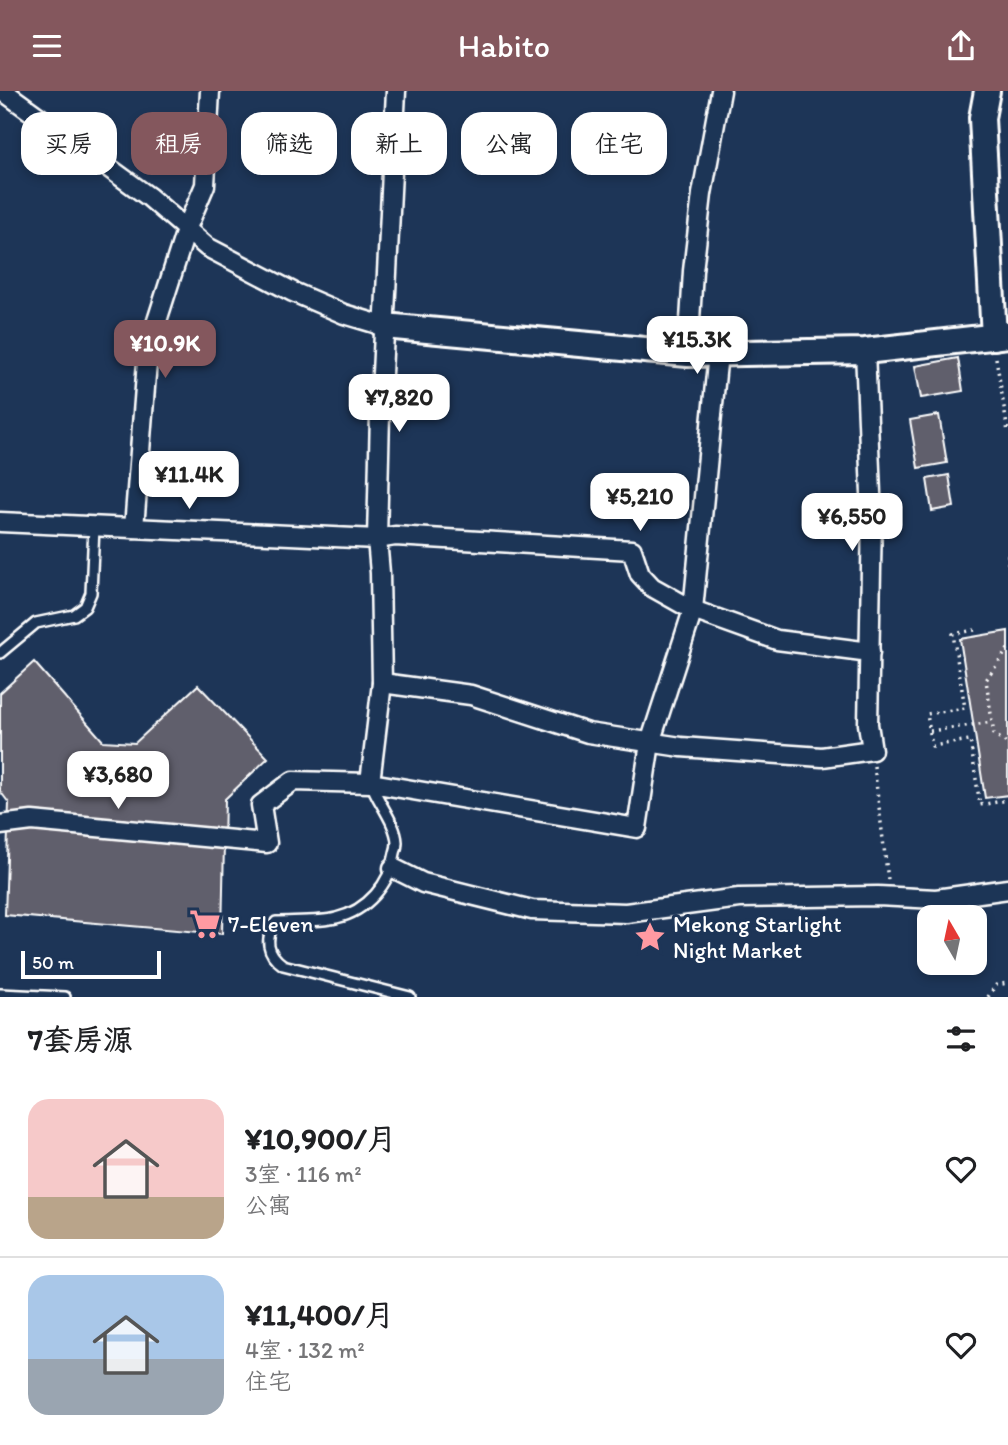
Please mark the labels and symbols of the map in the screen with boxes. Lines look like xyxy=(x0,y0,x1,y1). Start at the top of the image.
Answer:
pin: ¥15.3K xyxy=(640,317,754,376)
pin: ¥10.9K xyxy=(108,321,222,380)
pin: ¥7,820 xyxy=(342,375,456,434)
pin: ¥11.4K xyxy=(132,451,246,511)
pin: ¥5,210 xyxy=(583,473,697,533)
pin: ¥6,550 xyxy=(795,493,909,553)
pin: ¥3,680 xyxy=(61,751,175,811)
north arrow xyxy=(917,905,987,975)
supermarket icon: 7-Eleven xyxy=(188,907,222,941)
place label: 7-Eleven xyxy=(228,910,313,938)
place label: Mekong Starlight Night Market xyxy=(673,910,842,964)
place icon: Mekong Starlight Night Market xyxy=(633,920,667,954)
scale bar xyxy=(21,948,161,980)

